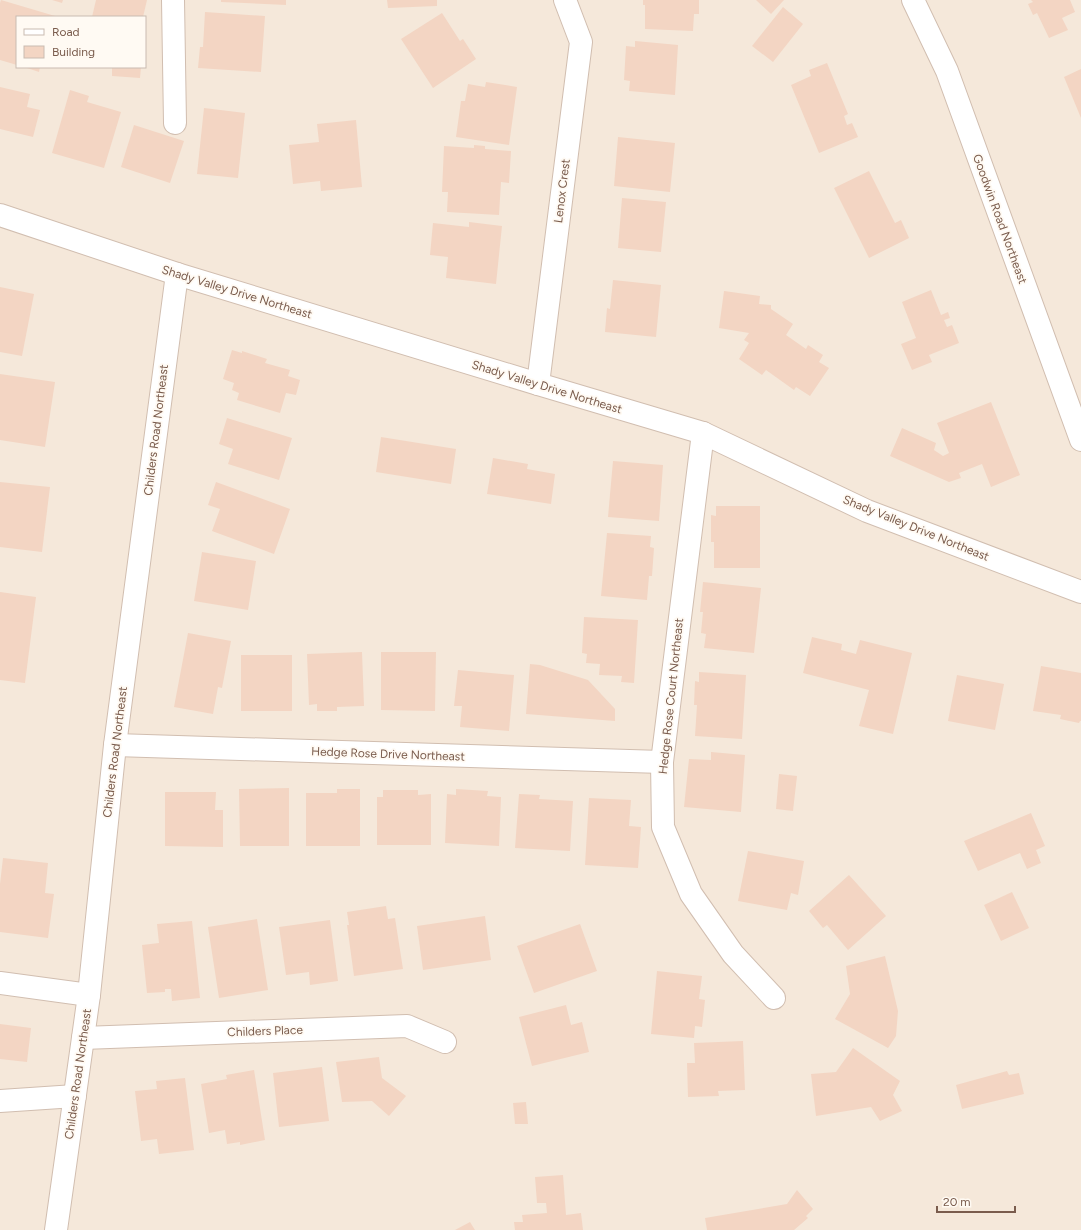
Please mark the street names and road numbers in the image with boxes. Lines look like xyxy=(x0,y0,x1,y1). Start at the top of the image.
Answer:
street label: Goodwin Road Northeast xyxy=(970,152,1030,286)
street label: Lenox Crest xyxy=(551,158,573,224)
street label: Shady Valley Drive Northeast xyxy=(160,262,314,322)
street label: Shady Valley Drive Northeast xyxy=(470,357,624,417)
street label: Childers Road Northeast xyxy=(141,363,171,496)
street label: Shady Valley Drive Northeast xyxy=(841,492,992,564)
street label: Hedge Rose Court Northeast xyxy=(656,617,686,775)
street label: Childers Road Northeast xyxy=(100,685,130,818)
street label: Hedge Rose Drive Northeast xyxy=(311,744,466,764)
street label: Childers Road Northeast xyxy=(62,1007,94,1140)
street label: Childers Place xyxy=(227,1023,304,1039)

